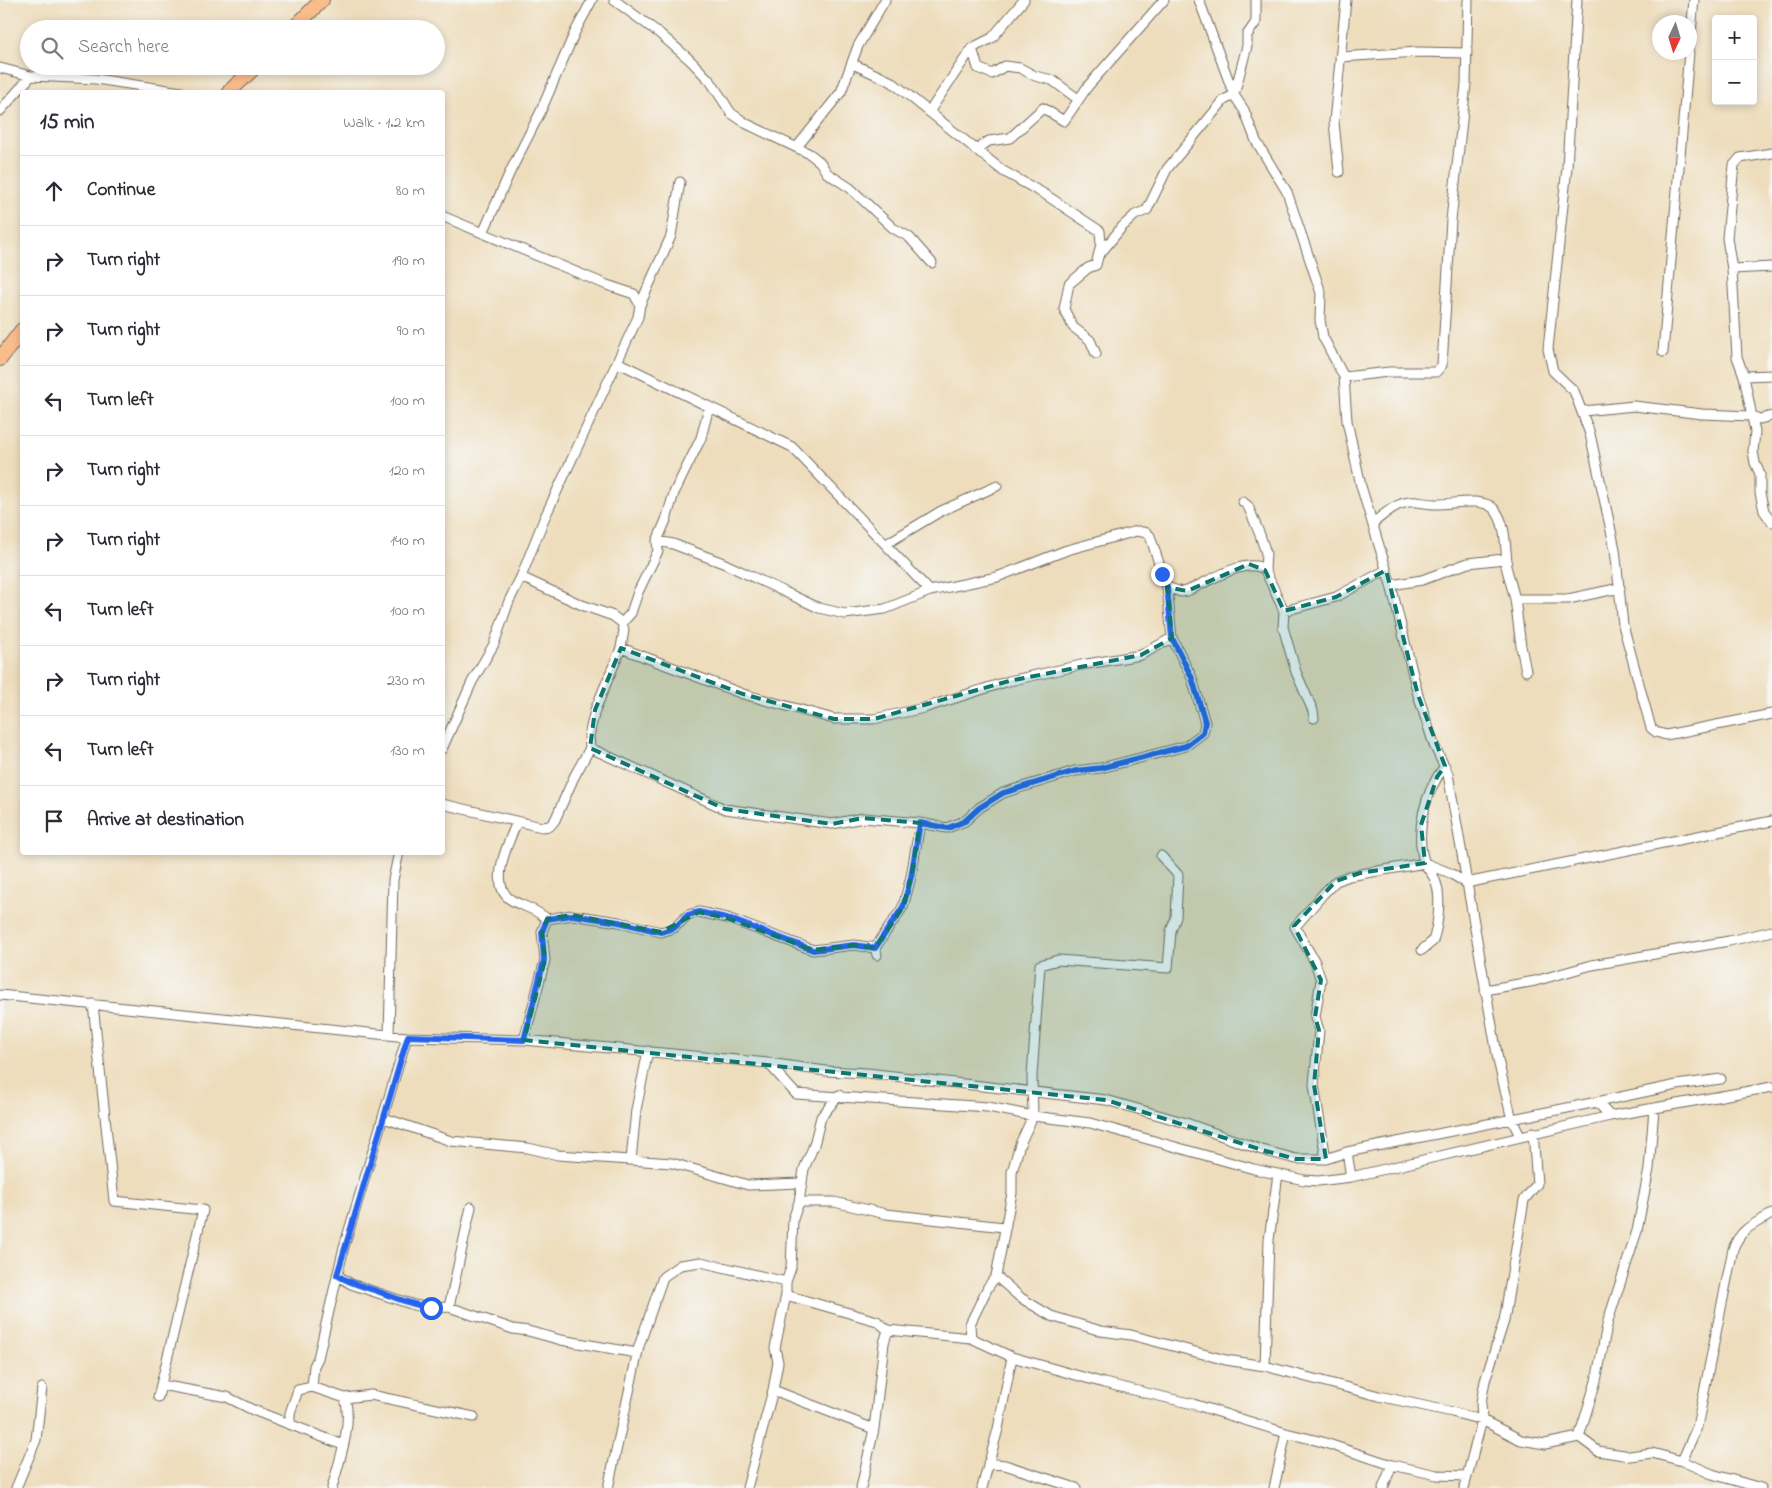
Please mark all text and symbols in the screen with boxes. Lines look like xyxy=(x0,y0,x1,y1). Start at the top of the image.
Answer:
north arrow xyxy=(1652,15,1697,60)
map controls xyxy=(1712,15,1757,105)
button: + xyxy=(1712,15,1757,60)
search box xyxy=(20,20,445,75)
icon: search xyxy=(38,34,66,62)
text: Search here xyxy=(78,34,169,61)
button: − xyxy=(1712,60,1757,105)
text: 15 min xyxy=(40,108,94,138)
text: Walk · 1.2 km xyxy=(343,111,425,135)
icon: ahead xyxy=(40,177,68,205)
text: Continue xyxy=(87,177,155,204)
text: 80 m xyxy=(396,179,425,203)
icon: right xyxy=(40,247,68,275)
text: Turn right xyxy=(87,247,160,274)
text: 190 m xyxy=(392,249,425,273)
icon: right xyxy=(40,317,68,345)
text: Turn right xyxy=(87,317,160,344)
text: 90 m xyxy=(397,319,425,343)
icon: left xyxy=(40,387,68,415)
text: Turn left xyxy=(87,387,154,414)
text: 100 m xyxy=(390,389,425,413)
icon: right xyxy=(40,457,68,485)
text: Turn right xyxy=(87,457,160,484)
text: 120 m xyxy=(389,459,425,483)
icon: right xyxy=(40,527,68,555)
text: Turn right xyxy=(87,527,160,554)
text: 140 m xyxy=(390,529,425,553)
route end xyxy=(1151,563,1174,586)
icon: left xyxy=(40,597,68,625)
text: Turn left xyxy=(87,597,154,624)
text: 100 m xyxy=(390,599,425,623)
icon: right xyxy=(40,667,68,695)
text: Turn right xyxy=(87,667,160,694)
text: 230 m xyxy=(387,669,425,693)
icon: left xyxy=(40,737,68,765)
text: Turn left xyxy=(87,737,154,764)
text: 130 m xyxy=(390,739,425,763)
icon: arrive xyxy=(40,807,68,835)
text: Arrive at destination xyxy=(87,807,244,834)
route start xyxy=(420,1297,443,1320)

